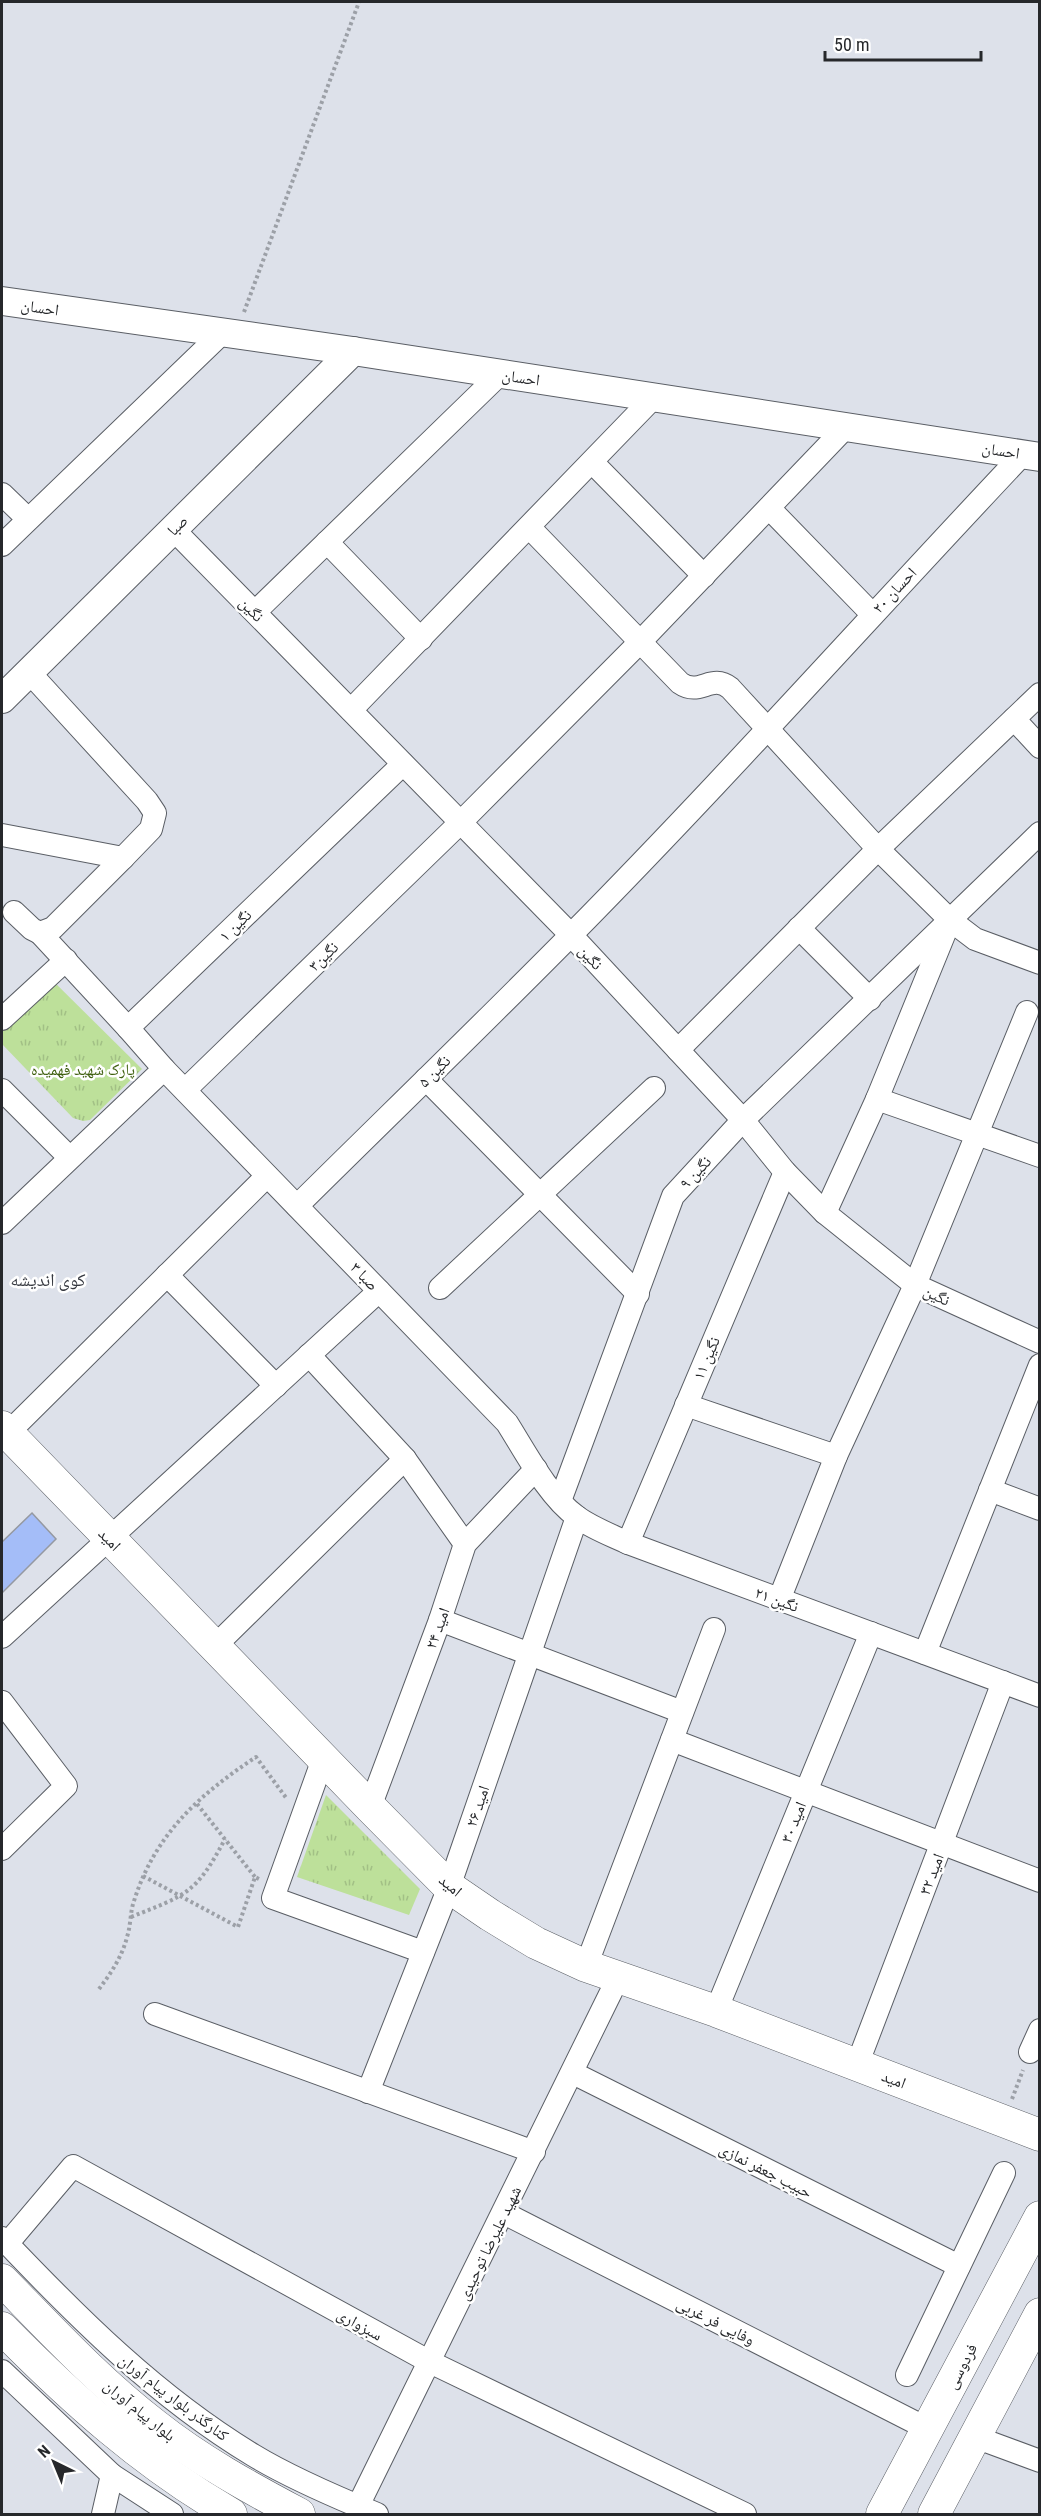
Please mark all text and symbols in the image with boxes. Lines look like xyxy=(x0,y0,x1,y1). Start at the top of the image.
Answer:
scale bar xyxy=(825,24,981,62)
text: 50 m xyxy=(834,34,869,55)
street label: احسان xyxy=(20,295,60,321)
street label: احسان xyxy=(501,365,541,391)
street label: احسان xyxy=(980,438,1021,464)
street label: صبا xyxy=(163,511,192,540)
street label: احسان ۲۰ xyxy=(868,563,921,618)
street label: نگین xyxy=(235,593,268,626)
street label: نگین ۱ xyxy=(215,905,256,946)
street label: نگین۳ xyxy=(304,938,343,976)
street label: نگین xyxy=(574,941,607,974)
street label: نگین ۵ xyxy=(414,1051,455,1092)
park label: پارک شهید فهمیده xyxy=(31,1060,135,1079)
street label: نگین ۹ xyxy=(676,1152,716,1193)
street label: صبا ۳ xyxy=(347,1258,383,1295)
district label: کوی اندیشه xyxy=(10,1269,86,1291)
street label: نگین xyxy=(920,1281,953,1311)
street label: نگین ۱۱ xyxy=(689,1334,725,1383)
street label: امید xyxy=(94,1524,125,1555)
street label: نگین ۲۱ xyxy=(752,1583,801,1617)
street label: امید ۲۴ xyxy=(421,1605,454,1651)
street label: امید ۲۶ xyxy=(462,1783,493,1829)
street label: امید ۳۰ xyxy=(777,1799,810,1845)
street label: امید ۳۲ xyxy=(915,1851,948,1897)
street label: امید xyxy=(435,1870,466,1901)
street label: امید xyxy=(879,2066,909,2093)
street label: حبیب جعفر نمازی xyxy=(716,2139,815,2203)
street label: شهید علیرضا توحیدی xyxy=(454,2183,526,2304)
street label: وفایی فر غربی xyxy=(673,2294,758,2350)
street label: سبزواری xyxy=(333,2304,386,2346)
street label: فردوسی xyxy=(942,2340,982,2393)
street label: کنارگذر بلوار پیام آوران xyxy=(115,2349,233,2445)
street label: بلوار پیام آوران xyxy=(100,2375,180,2445)
north arrow xyxy=(24,2432,84,2492)
text: N xyxy=(34,2441,54,2462)

